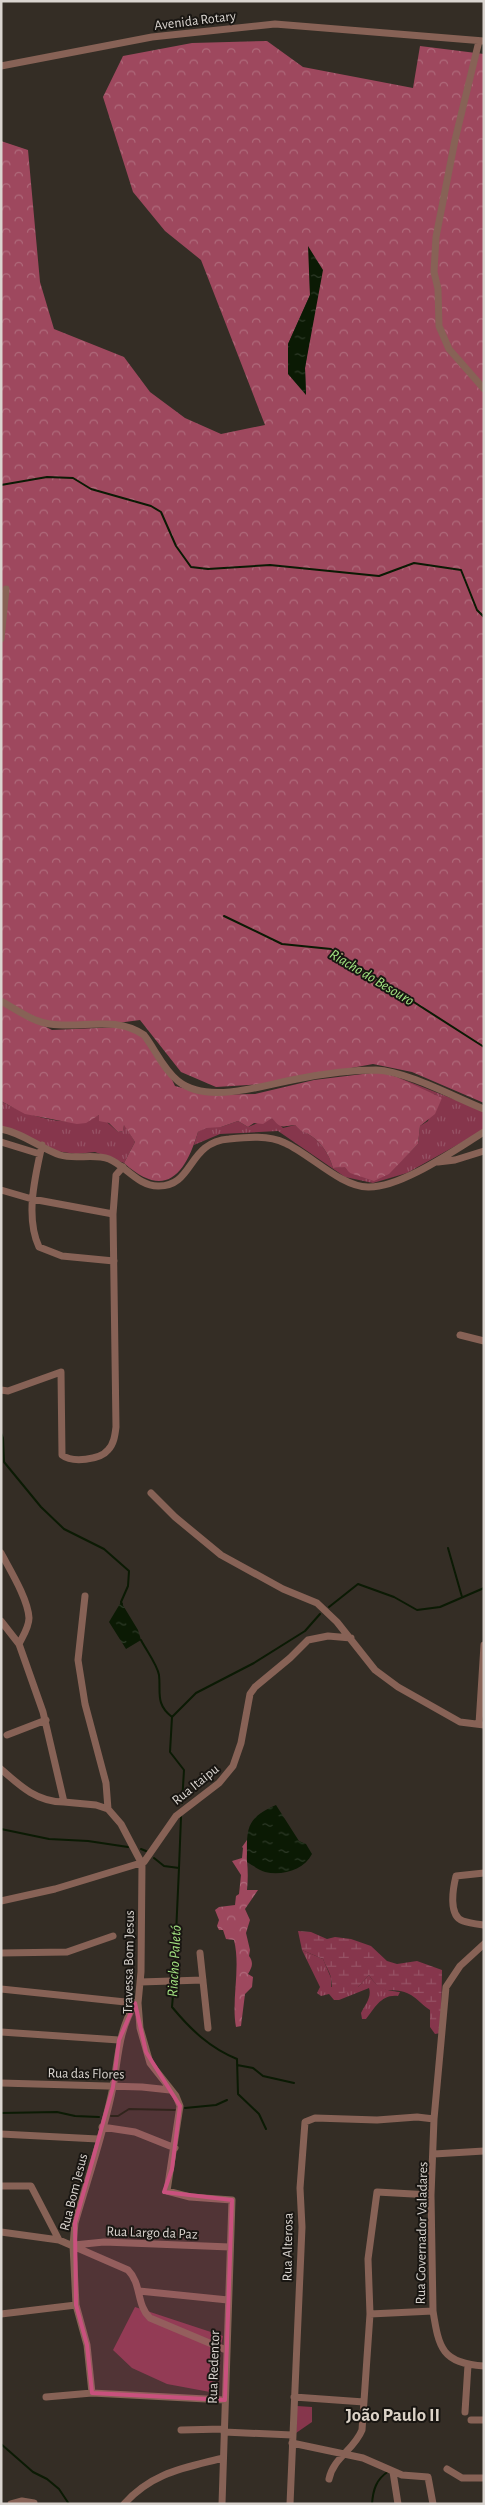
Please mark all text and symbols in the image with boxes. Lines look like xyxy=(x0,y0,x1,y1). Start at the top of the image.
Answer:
street label: Avenida Rotary xyxy=(153,9,237,33)
water label: Riacho do Besouro xyxy=(327,946,417,1008)
street label: Rua Itaipu xyxy=(170,1762,222,1808)
street label: Travessa Bom Jesus xyxy=(121,1910,137,2014)
water label: Riacho Paletó xyxy=(165,1925,184,1997)
street label: Rua das Flores xyxy=(47,2066,125,2082)
street label: Rua Bom Jesus xyxy=(58,2152,90,2232)
street label: Rua Governador Valadares xyxy=(414,2162,430,2304)
street label: Rua Alterosa xyxy=(280,2212,296,2281)
street label: Rua Largo da Paz xyxy=(106,2224,198,2242)
street label: Rua Redentor xyxy=(206,2330,222,2404)
district label: João Paulo II xyxy=(346,2406,440,2425)

